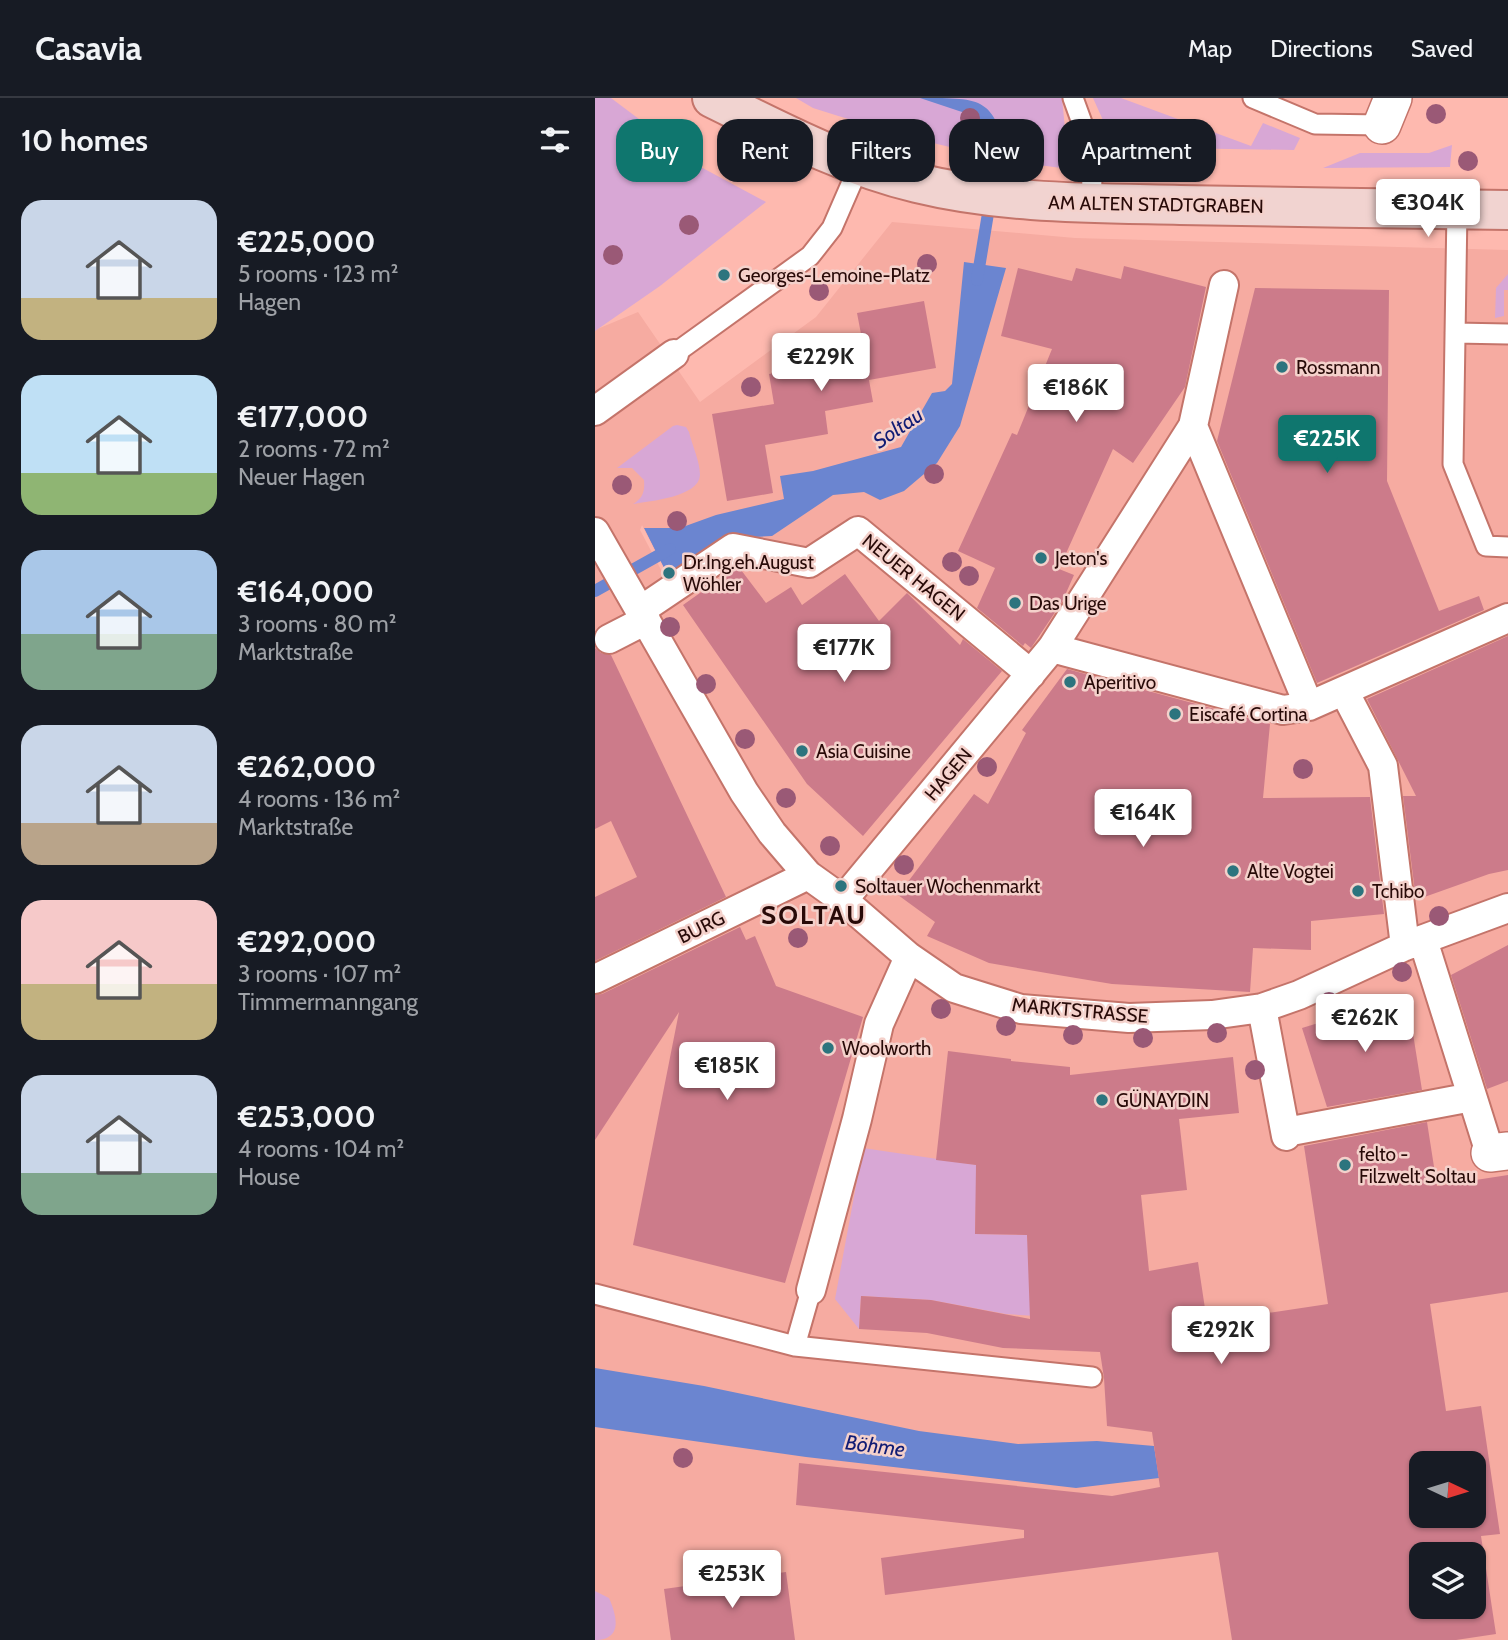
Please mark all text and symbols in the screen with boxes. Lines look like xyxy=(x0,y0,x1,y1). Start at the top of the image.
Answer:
text: Casavia xyxy=(35,28,142,68)
text: Map xyxy=(1188,34,1232,63)
text: Directions xyxy=(1270,34,1373,63)
text: Saved xyxy=(1411,34,1473,63)
chip: Buy xyxy=(616,119,703,182)
chip: Rent xyxy=(717,119,813,182)
chip: Filters xyxy=(827,119,935,182)
chip: New xyxy=(949,119,1044,182)
chip: Apartment xyxy=(1058,119,1216,182)
icon: filters xyxy=(536,121,574,159)
text: 10 homes xyxy=(21,122,148,159)
pin: €304K xyxy=(1379,180,1477,239)
text: €304K xyxy=(1392,188,1464,216)
street label: AM ALTEN STADTGRABEN xyxy=(1048,191,1264,218)
text: €225,000 xyxy=(238,223,375,260)
icon: home xyxy=(77,228,161,312)
text: 5 rooms · 123 m² xyxy=(238,260,398,288)
place label: Georges-Lemoine-Platz xyxy=(738,264,930,287)
marker: Georges-Lemoine-Platz xyxy=(716,267,732,283)
text: Hagen xyxy=(238,288,301,316)
pin: €229K xyxy=(772,334,870,393)
text: €229K xyxy=(788,342,854,370)
place label: Rossmann xyxy=(1296,356,1380,379)
marker: Rossmann xyxy=(1274,359,1290,375)
pin: €186K xyxy=(1027,364,1125,424)
text: €186K xyxy=(1044,373,1108,401)
text: €177,000 xyxy=(238,398,368,435)
water label: Soltau xyxy=(868,402,927,453)
icon: home xyxy=(77,403,161,487)
pin: €225K xyxy=(1278,416,1376,475)
text: €225K xyxy=(1294,424,1360,452)
text: 2 rooms · 72 m² xyxy=(238,435,390,463)
text: Neuer Hagen xyxy=(238,463,365,491)
street label: NEUER HAGEN xyxy=(858,529,970,626)
place label: Jeton's xyxy=(1054,547,1107,570)
marker: Jeton's xyxy=(1033,550,1049,566)
place label: Dr.Ing.eh.August Wöhler xyxy=(683,551,814,596)
marker: Dr.Ing.eh.August Wöhler xyxy=(661,565,677,581)
text: €164,000 xyxy=(238,573,374,610)
icon: home xyxy=(77,578,161,662)
place label: Das Urige xyxy=(1029,592,1107,615)
marker: Das Urige xyxy=(1007,595,1023,611)
text: 3 rooms · 80 m² xyxy=(238,610,396,638)
pin: €177K xyxy=(795,624,893,684)
text: €177K xyxy=(813,633,875,661)
text: Marktstraße xyxy=(238,638,353,666)
place label: Aperitivo xyxy=(1084,671,1156,694)
marker: Aperitivo xyxy=(1062,674,1078,690)
place label: Eiscafé Cortina xyxy=(1189,703,1308,726)
marker: Eiscafé Cortina xyxy=(1167,706,1183,722)
place label: Asia Cuisine xyxy=(816,740,911,763)
marker: Asia Cuisine xyxy=(794,743,810,759)
street label: HAGEN xyxy=(920,743,977,805)
text: €262,000 xyxy=(238,748,376,785)
icon: home xyxy=(77,753,161,837)
text: 4 rooms · 136 m² xyxy=(238,785,400,813)
pin: €164K xyxy=(1094,790,1192,849)
text: €164K xyxy=(1111,798,1175,826)
text: Marktstraße xyxy=(238,813,353,841)
place label: Alte Vogtei xyxy=(1247,860,1334,883)
marker: Alte Vogtei xyxy=(1225,863,1241,879)
place label: Soltauer Wochenmarkt xyxy=(855,875,1041,898)
marker: Soltauer Wochenmarkt xyxy=(833,878,849,894)
place label: Tchibo xyxy=(1372,880,1425,903)
marker: Tchibo xyxy=(1350,883,1366,899)
district label: SOLTAU xyxy=(761,899,867,931)
street label: BURG xyxy=(674,906,728,949)
text: €292,000 xyxy=(238,923,376,960)
icon: home xyxy=(77,928,161,1012)
text: 3 rooms · 107 m² xyxy=(238,960,401,988)
text: Timmermanngang xyxy=(238,988,418,1016)
street label: MARKTSTRASSE xyxy=(1011,993,1149,1028)
pin: €262K xyxy=(1316,995,1414,1054)
text: €262K xyxy=(1332,1003,1398,1031)
place label: Woolworth xyxy=(842,1037,931,1060)
marker: Woolworth xyxy=(820,1040,836,1056)
pin: €185K xyxy=(678,1042,776,1102)
text: €185K xyxy=(695,1051,759,1079)
place label: GÜNAYDIN xyxy=(1116,1089,1209,1112)
marker: GÜNAYDIN xyxy=(1094,1092,1110,1108)
text: €253,000 xyxy=(238,1098,376,1135)
icon: home xyxy=(77,1103,161,1187)
text: 4 rooms · 104 m² xyxy=(238,1135,404,1163)
place label: felto - Filzwelt Soltau xyxy=(1359,1143,1476,1188)
marker: felto - Filzwelt Soltau xyxy=(1337,1157,1353,1173)
text: House xyxy=(238,1163,300,1191)
pin: €292K xyxy=(1172,1306,1270,1366)
text: €292K xyxy=(1188,1315,1254,1343)
water label: Böhme xyxy=(844,1429,907,1462)
north arrow xyxy=(1409,1451,1486,1528)
map controls xyxy=(1409,1451,1486,1619)
button: layers xyxy=(1409,1542,1486,1619)
pin: €253K xyxy=(683,1550,781,1610)
text: €253K xyxy=(699,1559,765,1587)

